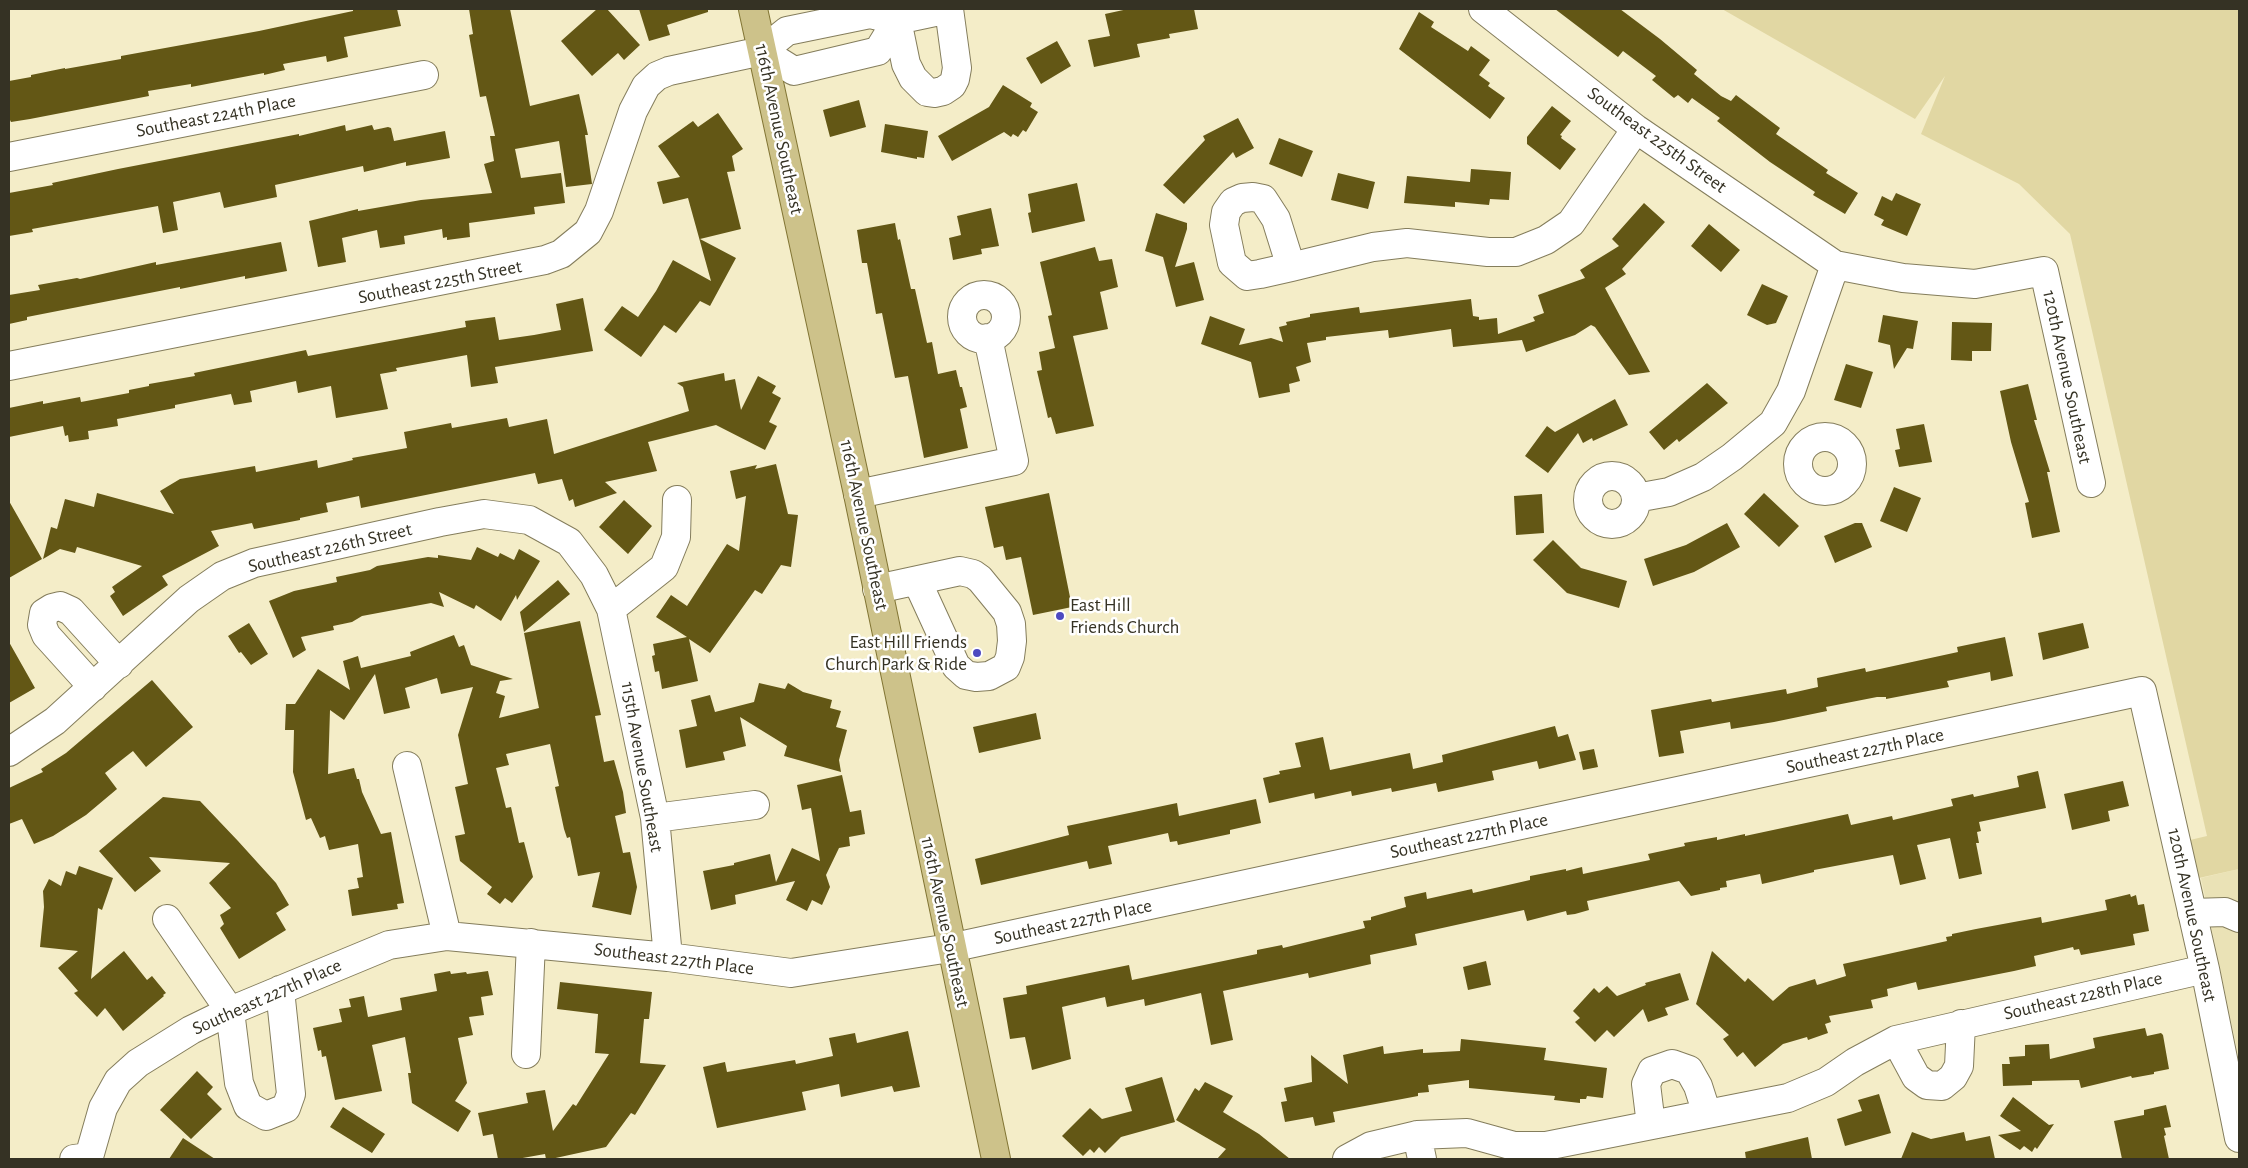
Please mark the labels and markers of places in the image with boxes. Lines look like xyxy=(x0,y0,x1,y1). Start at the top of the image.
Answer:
place label: East Hill Friends Church xyxy=(1070,594,1179,638)
marker: East Hill Friends Church xyxy=(1054,610,1066,622)
place label: East Hill Friends Church Park & Ride xyxy=(825,631,967,675)
marker: East Hill Friends Church Park & Ride xyxy=(971,647,983,659)

